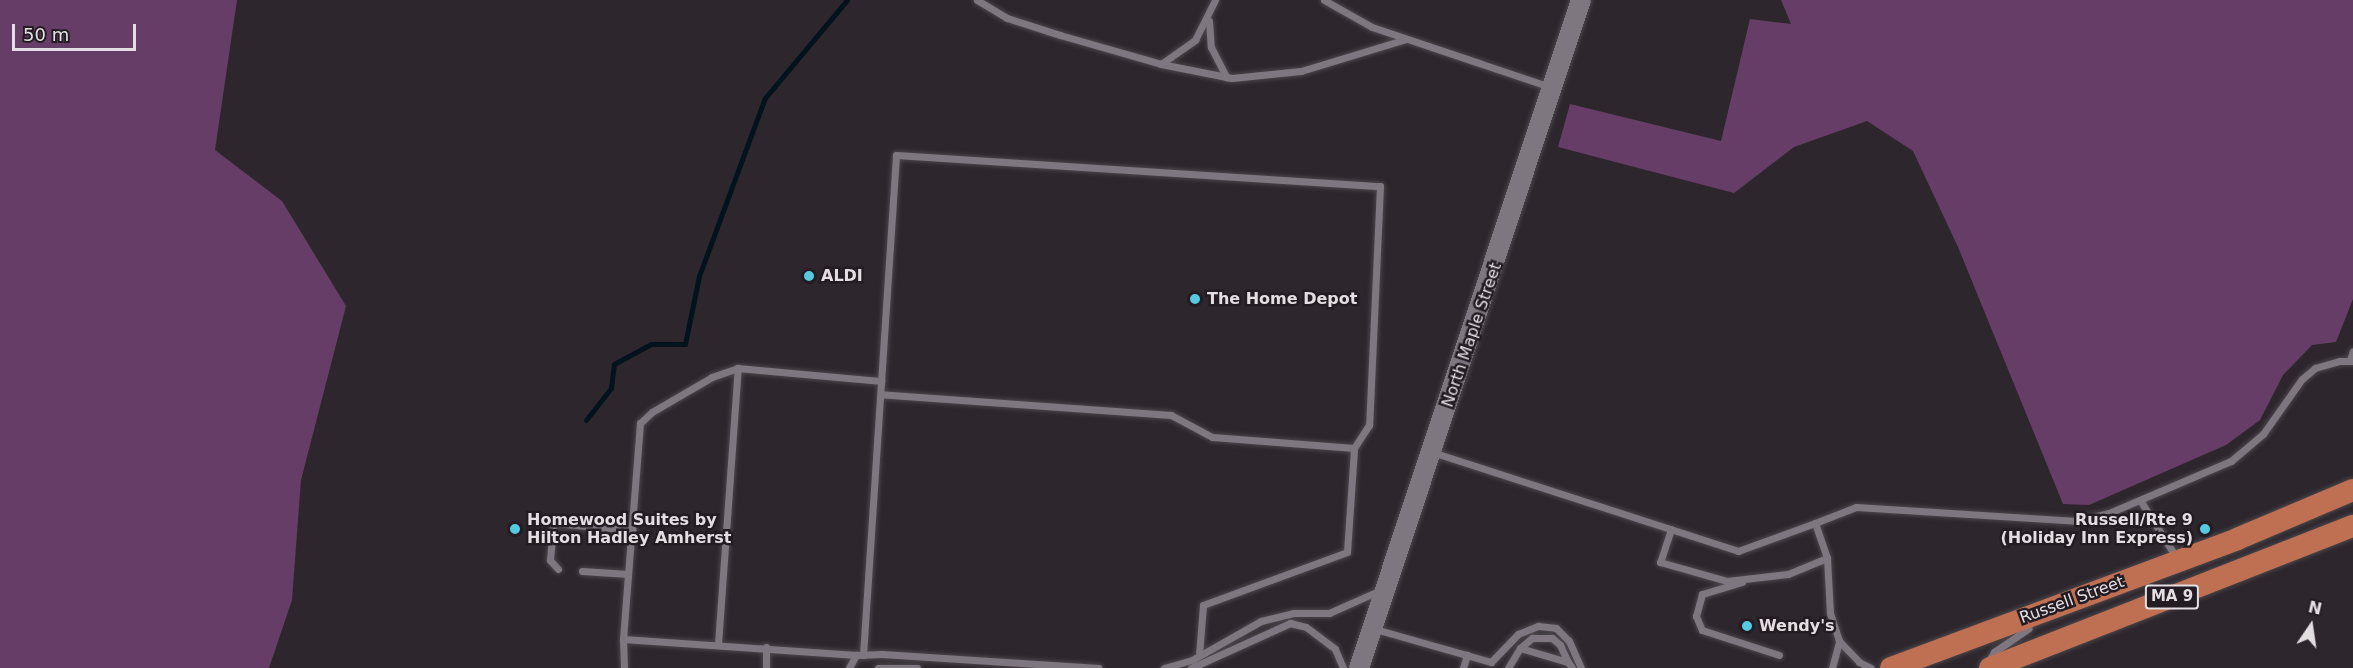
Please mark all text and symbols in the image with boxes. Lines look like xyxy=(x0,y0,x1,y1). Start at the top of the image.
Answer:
scale bar xyxy=(15,12,140,50)
text: 50 m xyxy=(23,24,69,45)
street label: North Maple Street xyxy=(1438,260,1506,410)
place label: ALDI xyxy=(821,266,863,286)
marker: ALDI xyxy=(802,269,816,283)
place label: The Home Depot xyxy=(1207,289,1357,309)
marker: The Home Depot xyxy=(1188,292,1202,306)
place label: Homewood Suites by Hilton Hadley Amherst xyxy=(527,510,731,548)
place label: Russell/Rte 9 (Holiday Inn Express) xyxy=(2000,510,2193,548)
marker: Homewood Suites by Hilton Hadley Amherst xyxy=(508,522,522,536)
marker: Russell/Rte 9 (Holiday Inn Express) xyxy=(2198,522,2212,536)
street label: Russell Street xyxy=(2017,572,2127,628)
road number: MA 9 xyxy=(2144,585,2200,609)
north arrow xyxy=(2281,596,2341,656)
text: N xyxy=(2306,597,2324,619)
place label: Wendy's xyxy=(1759,616,1835,636)
marker: Wendy's xyxy=(1740,619,1754,633)

